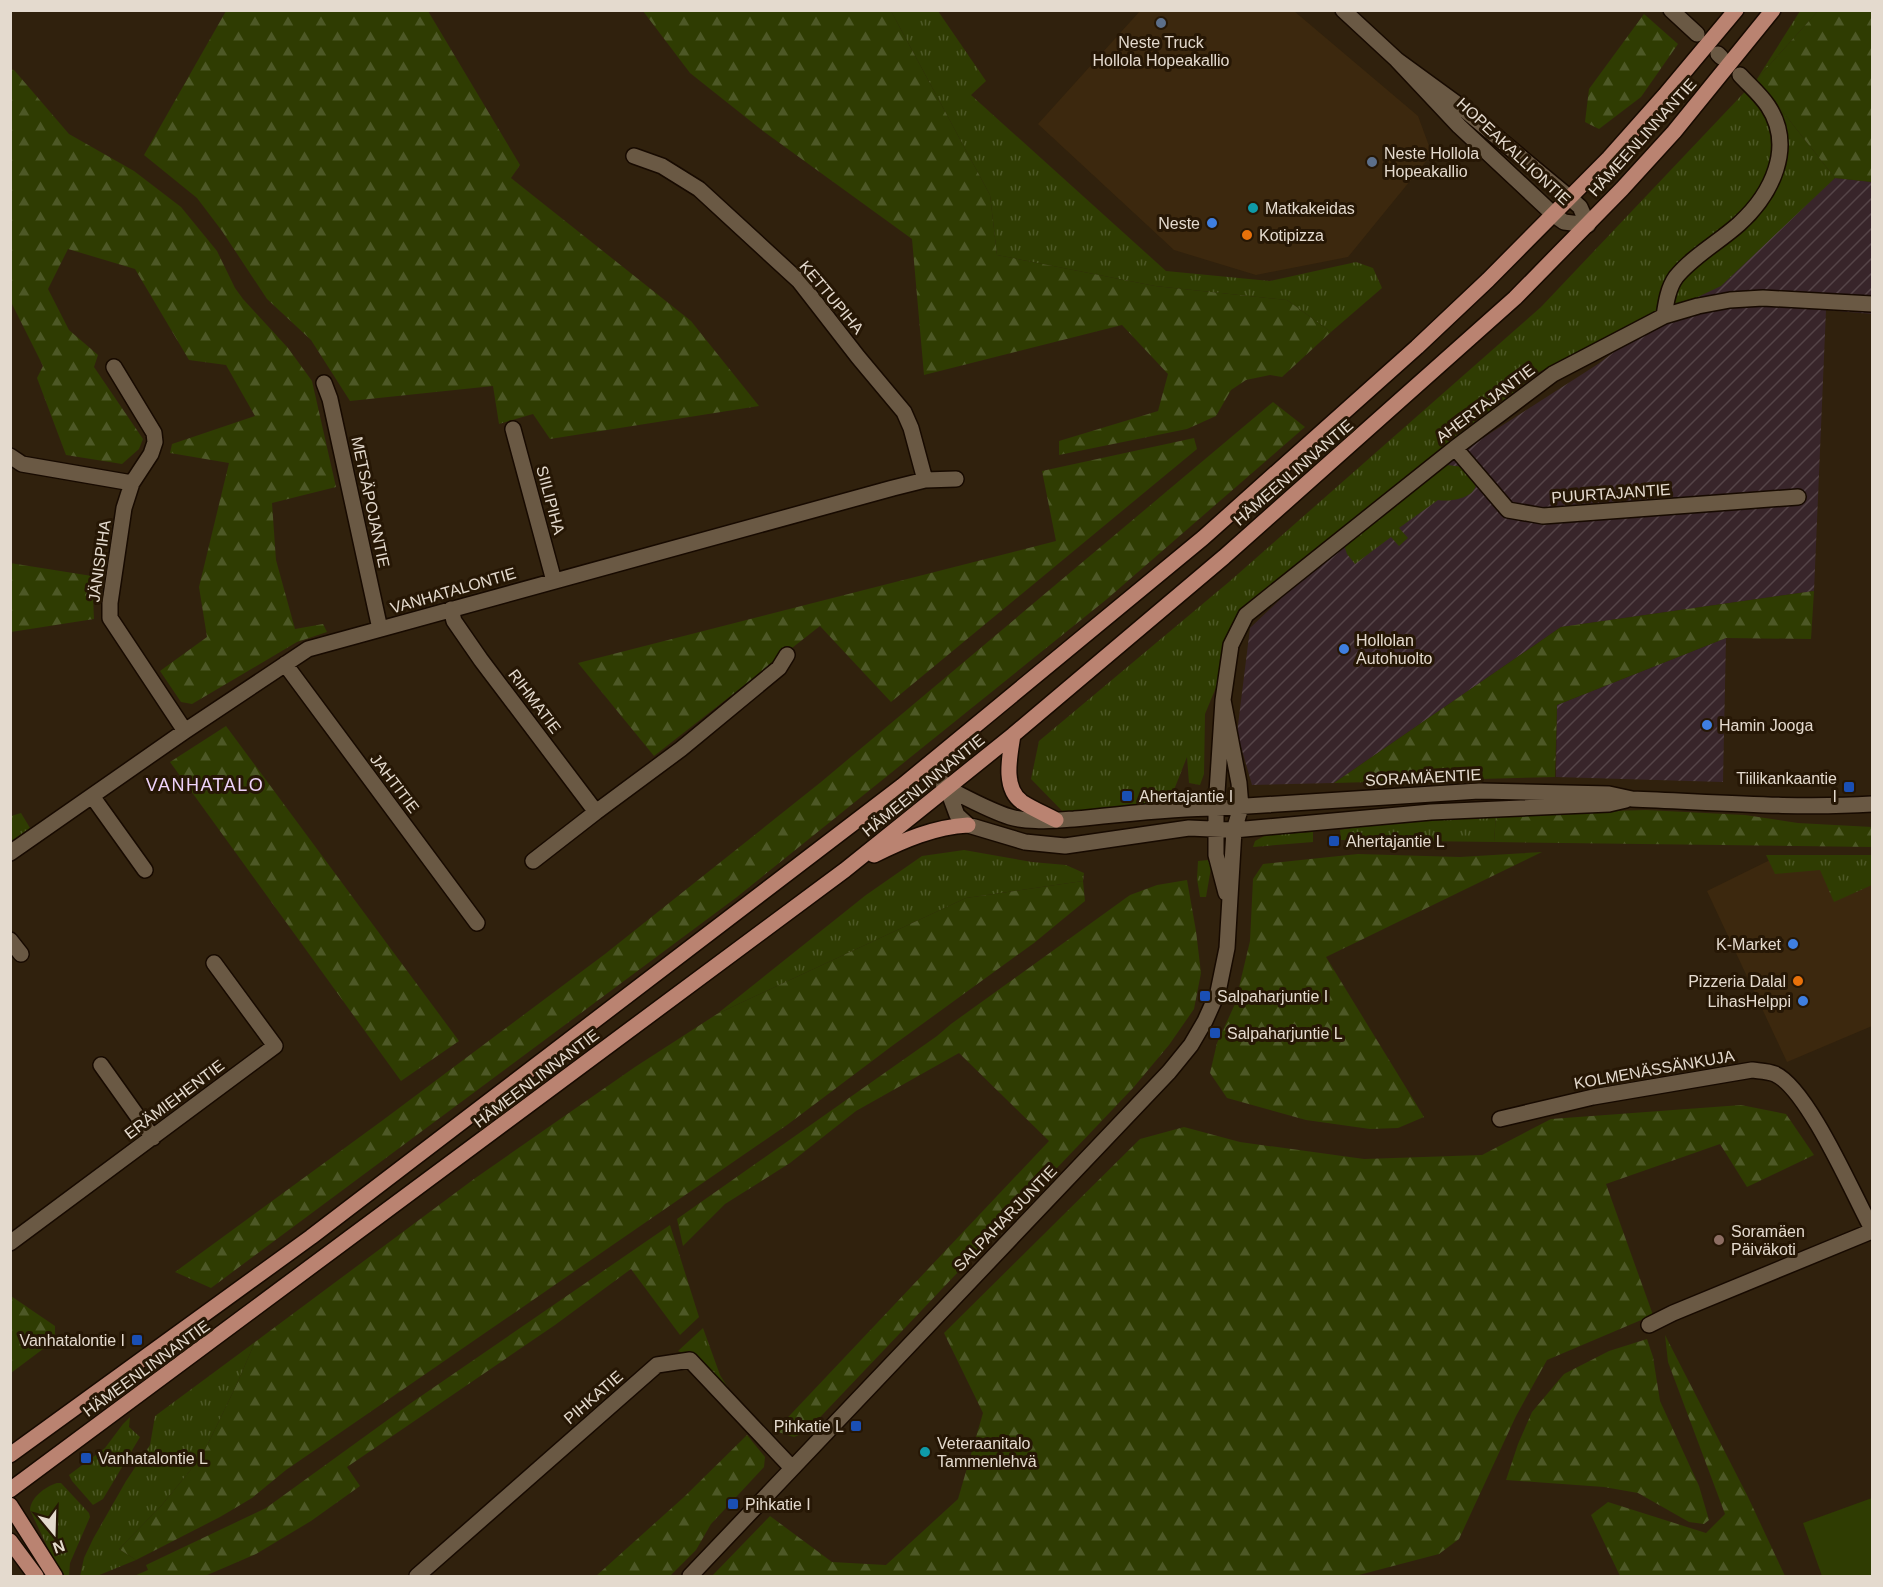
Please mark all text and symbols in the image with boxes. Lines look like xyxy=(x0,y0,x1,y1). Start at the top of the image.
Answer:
marker: Neste Truck Hollola Hopeakallio xyxy=(1154,16,1168,30)
place label: Neste Truck Hollola Hopeakallio xyxy=(1093,34,1230,69)
street label: HÄMEENLINNANTIE xyxy=(1585,75,1700,200)
street label: HOPEAKALLIONTIE xyxy=(1454,95,1574,208)
place label: Neste Hollola Hopeakallio xyxy=(1384,145,1479,180)
marker: Neste Hollola Hopeakallio xyxy=(1365,155,1379,169)
place label: Matkakeidas xyxy=(1265,200,1355,217)
marker: Matkakeidas xyxy=(1246,201,1260,215)
place label: Neste xyxy=(1158,215,1200,232)
marker: Neste xyxy=(1205,216,1219,230)
place label: Kotipizza xyxy=(1259,227,1324,244)
marker: Kotipizza xyxy=(1240,228,1254,242)
street label: KETTUPIHA xyxy=(796,257,867,337)
street label: AHERTAJANTIE xyxy=(1433,361,1538,446)
street label: HÄMEENLINNANTIE xyxy=(1230,416,1356,529)
street label: METSÄPOJANTIE xyxy=(348,435,393,569)
street label: SIILIPIHA xyxy=(533,464,568,537)
street label: PUURTAJANTIE xyxy=(1551,481,1671,506)
street label: JÄNISPIHA xyxy=(85,519,114,603)
street label: VANHATALONTIE xyxy=(388,564,518,617)
place label: Hollolan Autohuolto xyxy=(1356,632,1433,667)
marker: Hollolan Autohuolto xyxy=(1337,642,1351,656)
street label: RIHMATIE xyxy=(505,666,564,736)
place label: Hamin Jooga xyxy=(1719,717,1813,734)
marker: Hamin Jooga xyxy=(1700,718,1714,732)
street label: HÄMEENLINNANTIE xyxy=(859,731,988,840)
street label: JAHTITIE xyxy=(367,750,422,816)
street label: SORAMÄENTIE xyxy=(1364,766,1482,789)
place label: Tiilikankaantie I xyxy=(1736,770,1837,805)
district label: VANHATALO xyxy=(146,775,264,795)
marker: Tiilikankaantie I xyxy=(1842,780,1856,794)
place label: Ahertajantie I xyxy=(1139,788,1233,805)
marker: Ahertajantie I xyxy=(1120,789,1134,803)
place label: Ahertajantie L xyxy=(1346,833,1445,850)
marker: Ahertajantie L xyxy=(1327,834,1341,848)
place label: K-Market xyxy=(1716,936,1782,953)
marker: K-Market xyxy=(1786,937,1800,951)
place label: Pizzeria Dalal xyxy=(1688,973,1786,990)
marker: Pizzeria Dalal xyxy=(1791,974,1805,988)
place label: Salpaharjuntie I xyxy=(1217,988,1328,1005)
marker: Salpaharjuntie I xyxy=(1198,989,1212,1003)
place label: LihasHelppi xyxy=(1707,993,1791,1010)
marker: LihasHelppi xyxy=(1796,994,1810,1008)
place label: Salpaharjuntie L xyxy=(1227,1025,1343,1042)
street label: HÄMEENLINNANTIE xyxy=(470,1026,602,1131)
marker: Salpaharjuntie L xyxy=(1208,1026,1222,1040)
street label: KOLMENÄSSÄNKUJA xyxy=(1572,1047,1736,1092)
street label: ERÄMIEHENTIE xyxy=(121,1056,227,1142)
street label: SALPAHARJUNTIE xyxy=(951,1162,1060,1275)
place label: Soramäen Päiväkoti xyxy=(1731,1223,1805,1258)
marker: Soramäen Päiväkoti xyxy=(1712,1233,1726,1247)
street label: HÄMEENLINNANTIE xyxy=(80,1317,213,1420)
place label: Vanhatalontie I xyxy=(19,1332,125,1349)
marker: Vanhatalontie I xyxy=(130,1333,144,1347)
street label: PIHKATIE xyxy=(561,1367,626,1427)
place label: Pihkatie L xyxy=(774,1418,844,1435)
marker: Pihkatie L xyxy=(849,1419,863,1433)
place label: Veteraanitalo Tammenlehvä xyxy=(937,1435,1037,1470)
marker: Veteraanitalo Tammenlehvä xyxy=(918,1445,932,1459)
place label: Vanhatalontie L xyxy=(98,1450,208,1467)
marker: Vanhatalontie L xyxy=(79,1451,93,1465)
place label: Pihkatie I xyxy=(745,1496,811,1513)
marker: Pihkatie I xyxy=(726,1497,740,1511)
north arrow xyxy=(24,1503,84,1563)
text: N xyxy=(50,1537,67,1557)

